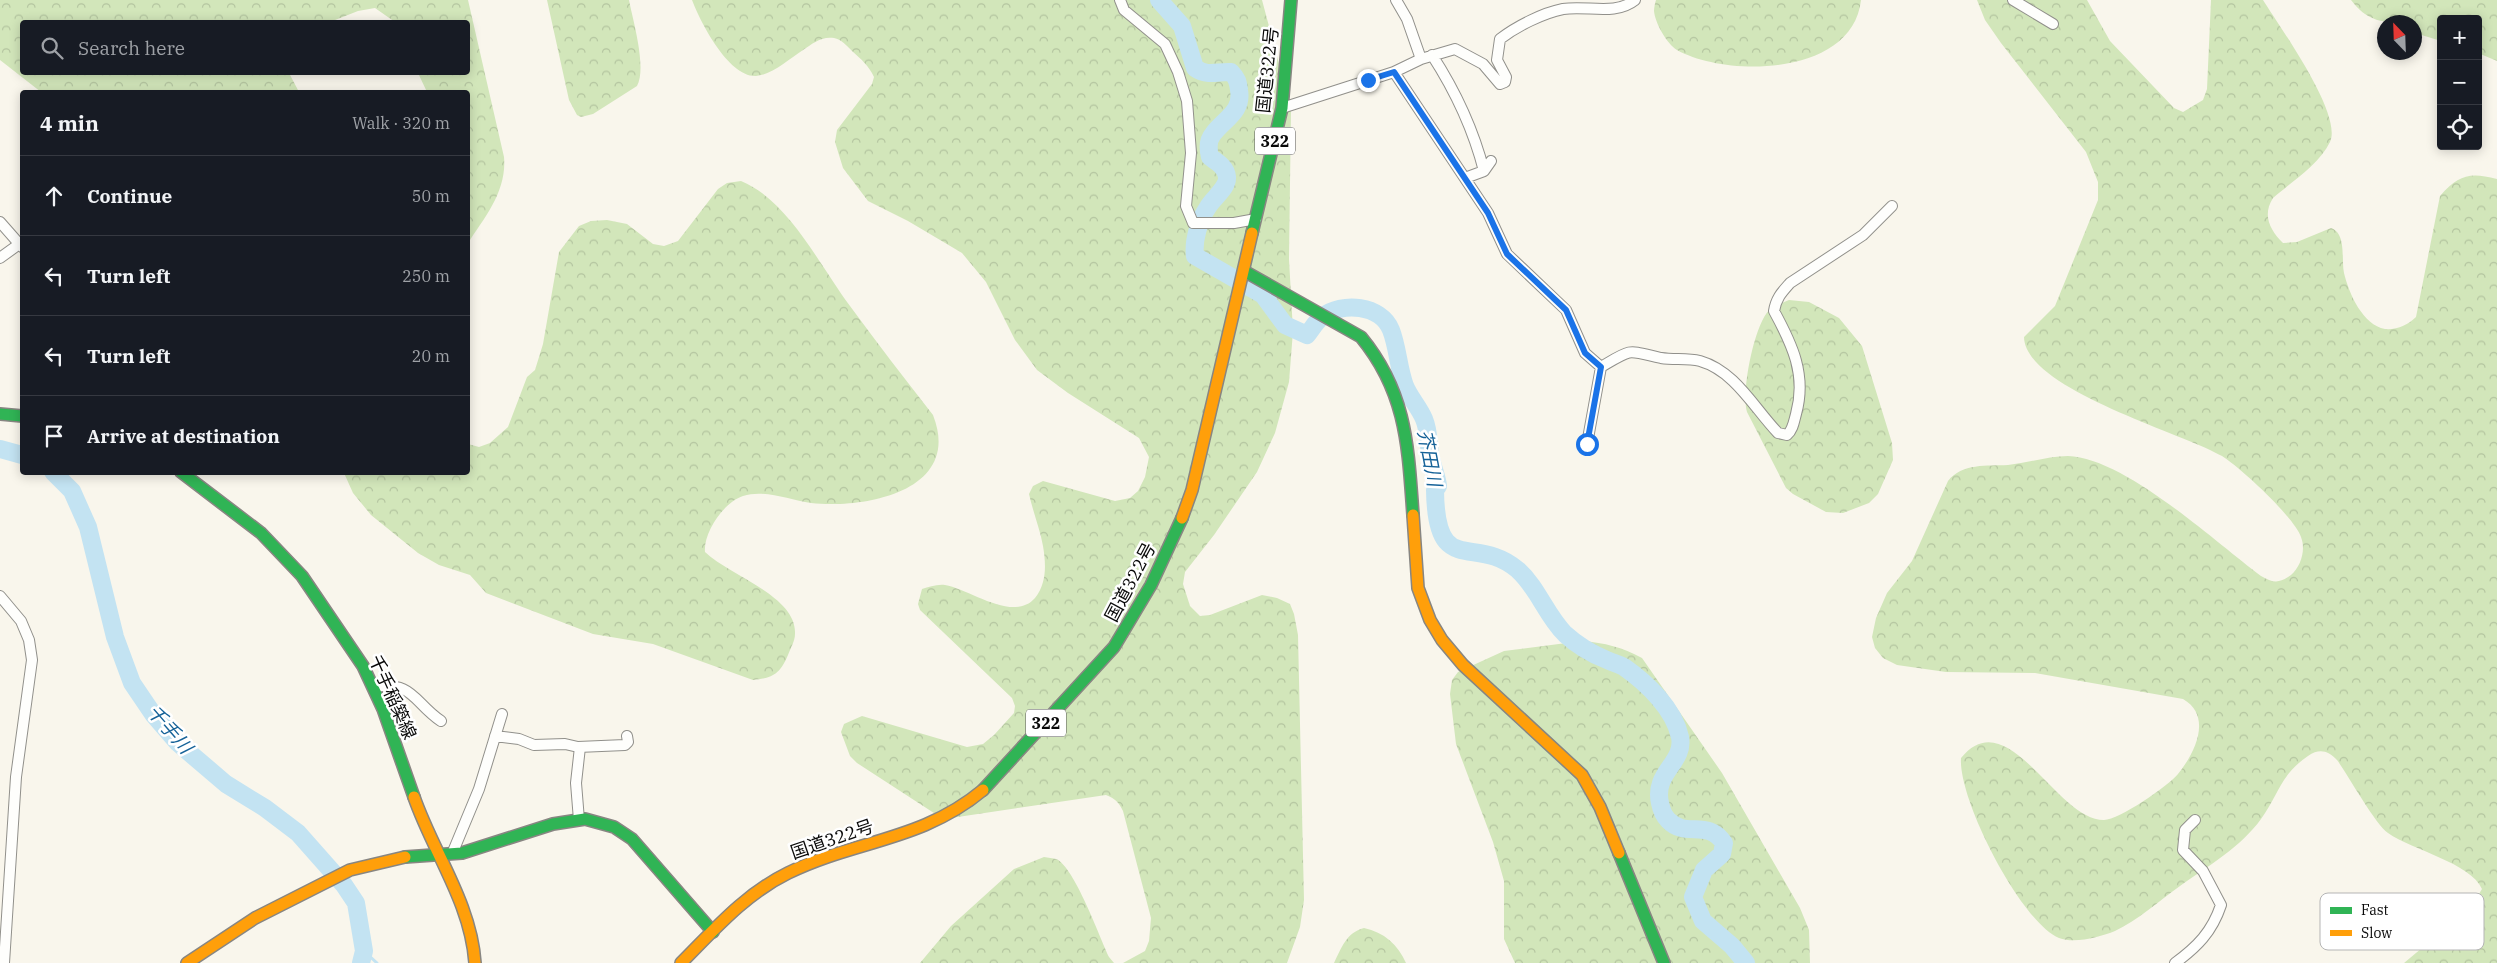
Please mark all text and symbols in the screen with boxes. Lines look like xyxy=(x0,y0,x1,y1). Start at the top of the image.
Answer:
north arrow xyxy=(2377,15,2422,60)
map controls xyxy=(2437,15,2482,150)
button: + xyxy=(2437,15,2482,60)
search box xyxy=(20,20,470,75)
street label: 国道322号 xyxy=(1251,26,1283,114)
icon: search xyxy=(38,34,66,62)
text: Search here xyxy=(78,36,185,60)
button: − xyxy=(2437,60,2482,105)
route end xyxy=(1357,69,1380,92)
button: locate xyxy=(2437,105,2482,150)
text: 4 min xyxy=(40,109,99,137)
text: Walk · 320 m xyxy=(352,113,450,133)
road number: 322 xyxy=(1255,128,1295,154)
icon: ahead xyxy=(40,182,68,210)
text: Continue xyxy=(87,184,172,208)
text: 50 m xyxy=(412,186,450,206)
icon: left xyxy=(40,262,68,290)
text: Turn left xyxy=(87,264,170,288)
text: 250 m xyxy=(402,266,450,286)
icon: left xyxy=(40,342,68,370)
text: Turn left xyxy=(87,344,170,368)
text: 20 m xyxy=(412,346,450,366)
icon: arrive xyxy=(40,422,68,450)
text: Arrive at destination xyxy=(87,424,280,448)
water label: 芥田川 xyxy=(1413,428,1448,490)
route start xyxy=(1576,433,1599,456)
street label: 国道322号 xyxy=(1100,538,1160,626)
street label: 千手稲築線 xyxy=(364,651,422,743)
water label: 千手川 xyxy=(142,700,199,760)
road number: 322 xyxy=(1026,710,1066,736)
street label: 国道322号 xyxy=(787,814,877,864)
legend xyxy=(2320,893,2484,950)
text: Fast xyxy=(2361,901,2389,919)
text: Slow xyxy=(2361,924,2392,942)

